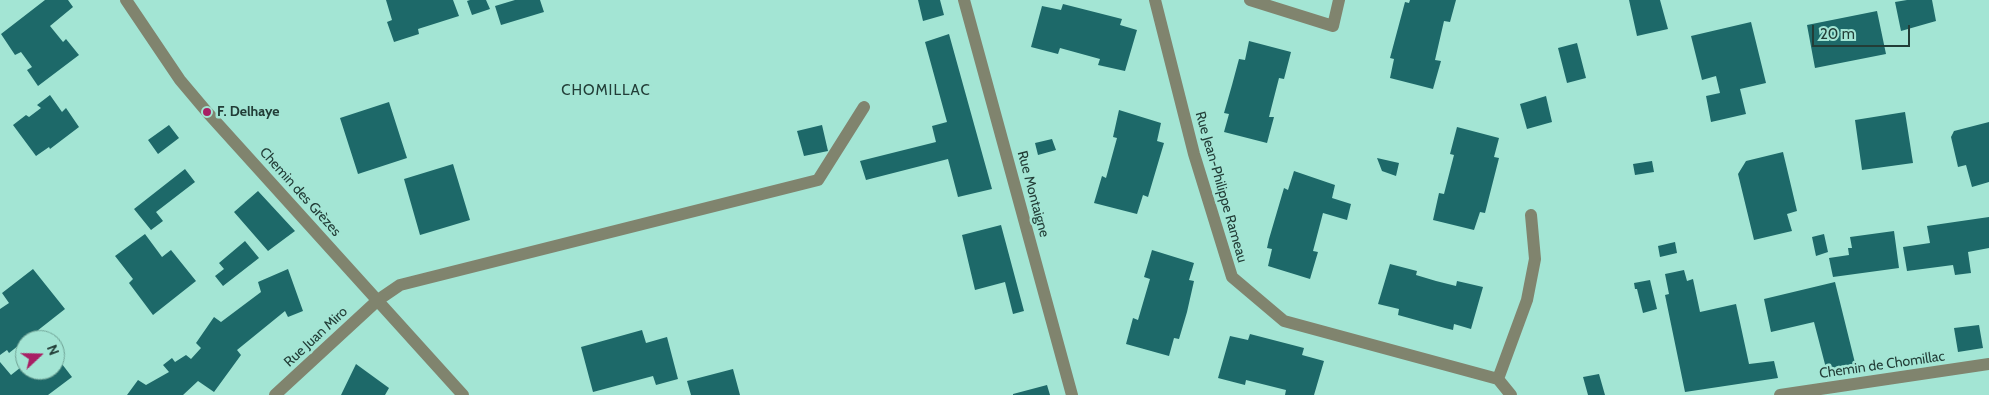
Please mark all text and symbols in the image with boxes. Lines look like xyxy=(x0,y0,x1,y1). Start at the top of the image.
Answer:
scale bar xyxy=(1814,15,1912,47)
text: 20 m xyxy=(1820,25,1855,43)
district label: CHOMILLAC xyxy=(560,82,652,100)
place label: F. Delhaye xyxy=(217,104,280,120)
marker: F. Delhaye xyxy=(201,106,213,118)
street label: Rue Jean-Philippe Rameau xyxy=(1191,110,1251,264)
street label: Chemin des Grèzes xyxy=(256,144,344,240)
street label: Rue Montaigne xyxy=(1013,149,1053,239)
street label: Rue Juan Miro xyxy=(281,303,351,371)
north arrow xyxy=(15,330,65,380)
text: N xyxy=(43,342,63,358)
street label: Chemin de Chomillac xyxy=(1818,348,1946,382)

